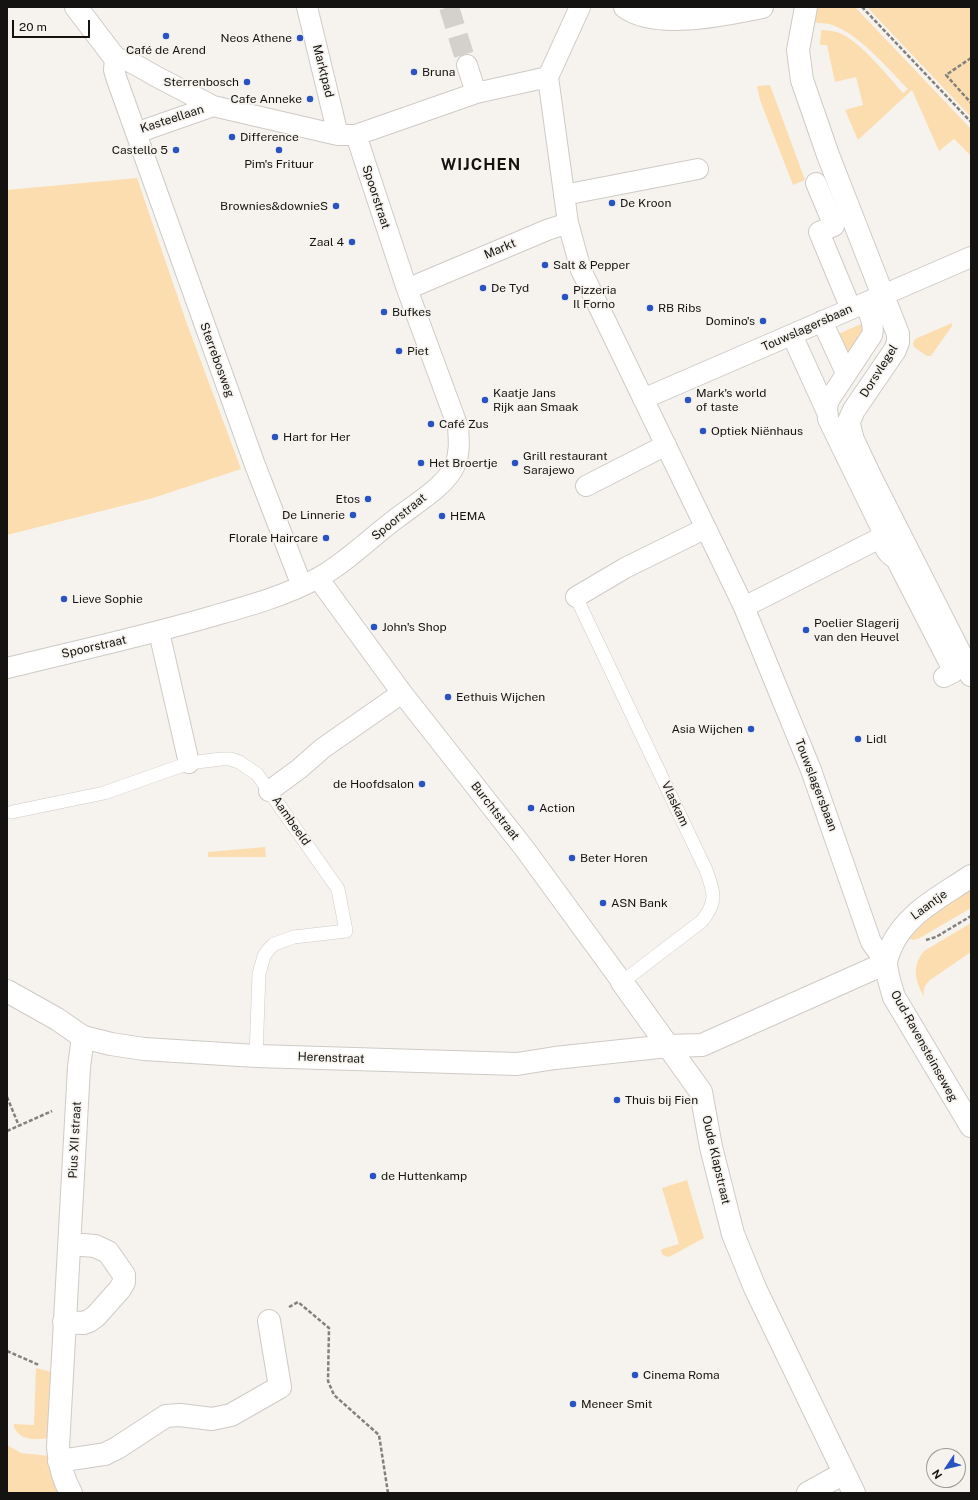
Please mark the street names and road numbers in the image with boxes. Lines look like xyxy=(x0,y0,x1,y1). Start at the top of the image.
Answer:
street label: Marktpad xyxy=(309,43,337,99)
street label: Kasteellaan xyxy=(138,102,206,136)
street label: Spoorstraat xyxy=(359,163,393,231)
street label: Markt xyxy=(482,236,518,262)
street label: Touwslagersbaan xyxy=(759,302,855,354)
street label: Sterrebosweg xyxy=(197,321,237,399)
street label: Dorsvlegel xyxy=(857,342,901,400)
street label: Spoorstraat xyxy=(369,491,429,543)
street label: Spoorstraat xyxy=(60,633,128,661)
street label: Touwslagersbaan xyxy=(792,737,840,833)
street label: Burchtstraat xyxy=(468,779,522,843)
street label: Vlaskam xyxy=(658,779,692,829)
street label: Aambeeld xyxy=(269,794,313,848)
street label: Laantje xyxy=(908,887,950,923)
street label: Oud-Ravensteinseweg xyxy=(887,988,961,1104)
street label: Herenstraat xyxy=(297,1050,365,1066)
street label: Pius XII straat xyxy=(66,1101,84,1179)
street label: Oude Klapstraat xyxy=(699,1114,733,1206)

